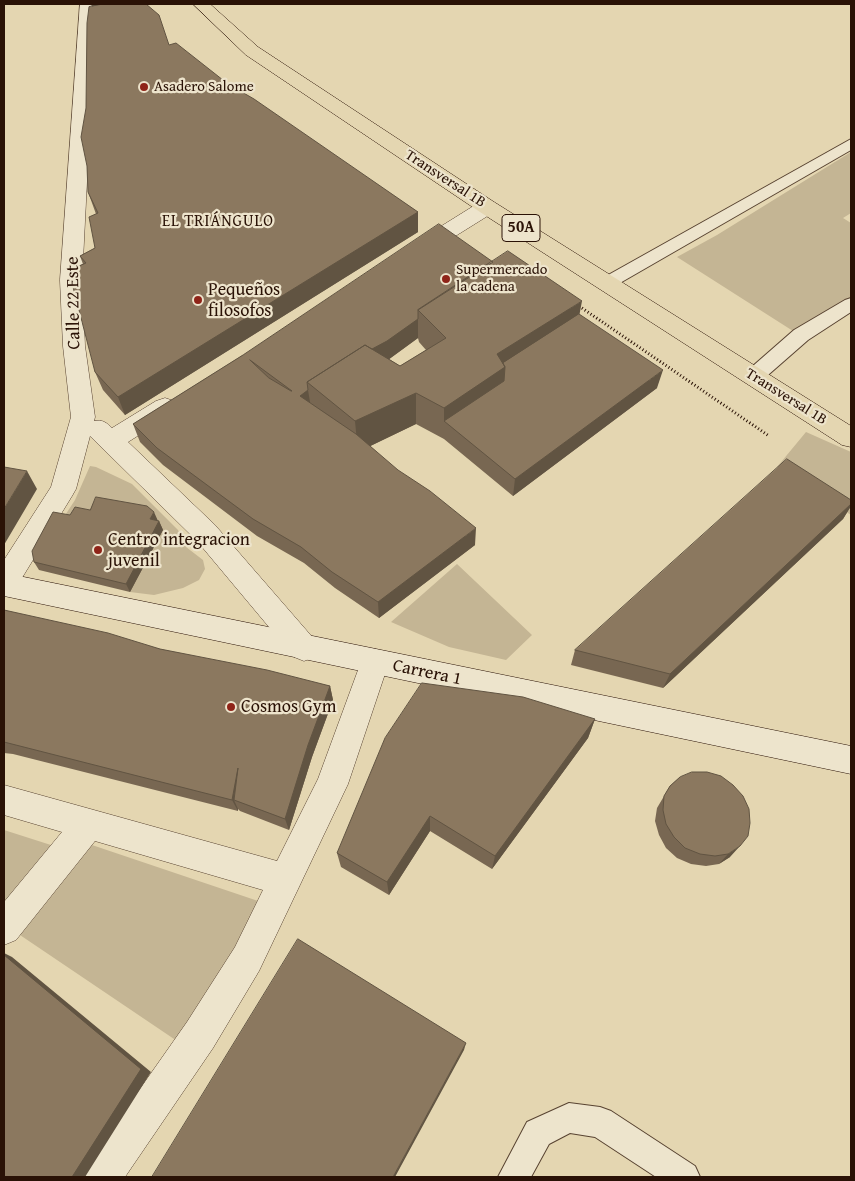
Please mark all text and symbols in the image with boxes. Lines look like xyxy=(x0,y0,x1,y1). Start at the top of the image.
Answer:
place label: Asadero Salome xyxy=(154,78,254,96)
marker: Asadero Salome xyxy=(138,81,150,93)
street label: Transversal 1B xyxy=(401,146,489,212)
district label: EL TRIÁNGULO xyxy=(160,212,276,232)
road number: 50A xyxy=(502,214,540,242)
street label: Calle 22 Este xyxy=(62,256,86,350)
place label: Supermercado la cadena xyxy=(456,261,547,296)
marker: Supermercado la cadena xyxy=(440,273,452,285)
place label: Pequeños filosofos xyxy=(208,279,280,322)
marker: Pequeños filosofos xyxy=(192,294,204,306)
street label: Transversal 1B xyxy=(742,365,830,429)
place label: Centro integracion juvenil xyxy=(108,529,250,572)
marker: Centro integracion juvenil xyxy=(92,544,104,556)
street label: Carrera 1 xyxy=(391,655,463,691)
place label: Cosmos Gym xyxy=(241,696,336,718)
marker: Cosmos Gym xyxy=(225,701,237,713)

